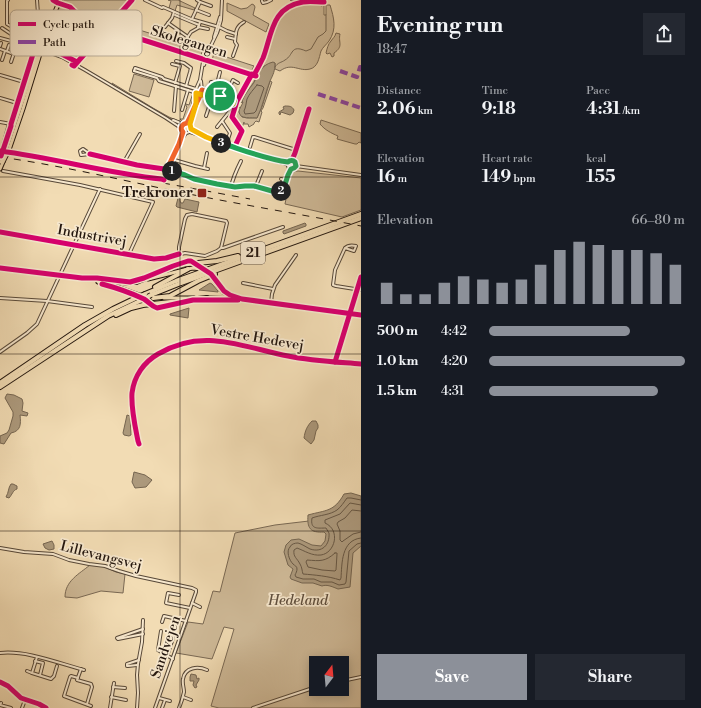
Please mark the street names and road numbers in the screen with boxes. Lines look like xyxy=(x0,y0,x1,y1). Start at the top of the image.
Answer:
street label: Skolegangen xyxy=(148,22,230,62)
street label: Industrivej xyxy=(56,221,128,251)
road number: 21 xyxy=(241,242,265,264)
street label: Vestre Hedevej xyxy=(208,321,305,355)
street label: Lillevangsvej xyxy=(58,537,144,575)
street label: Sandvejen xyxy=(147,613,185,681)

